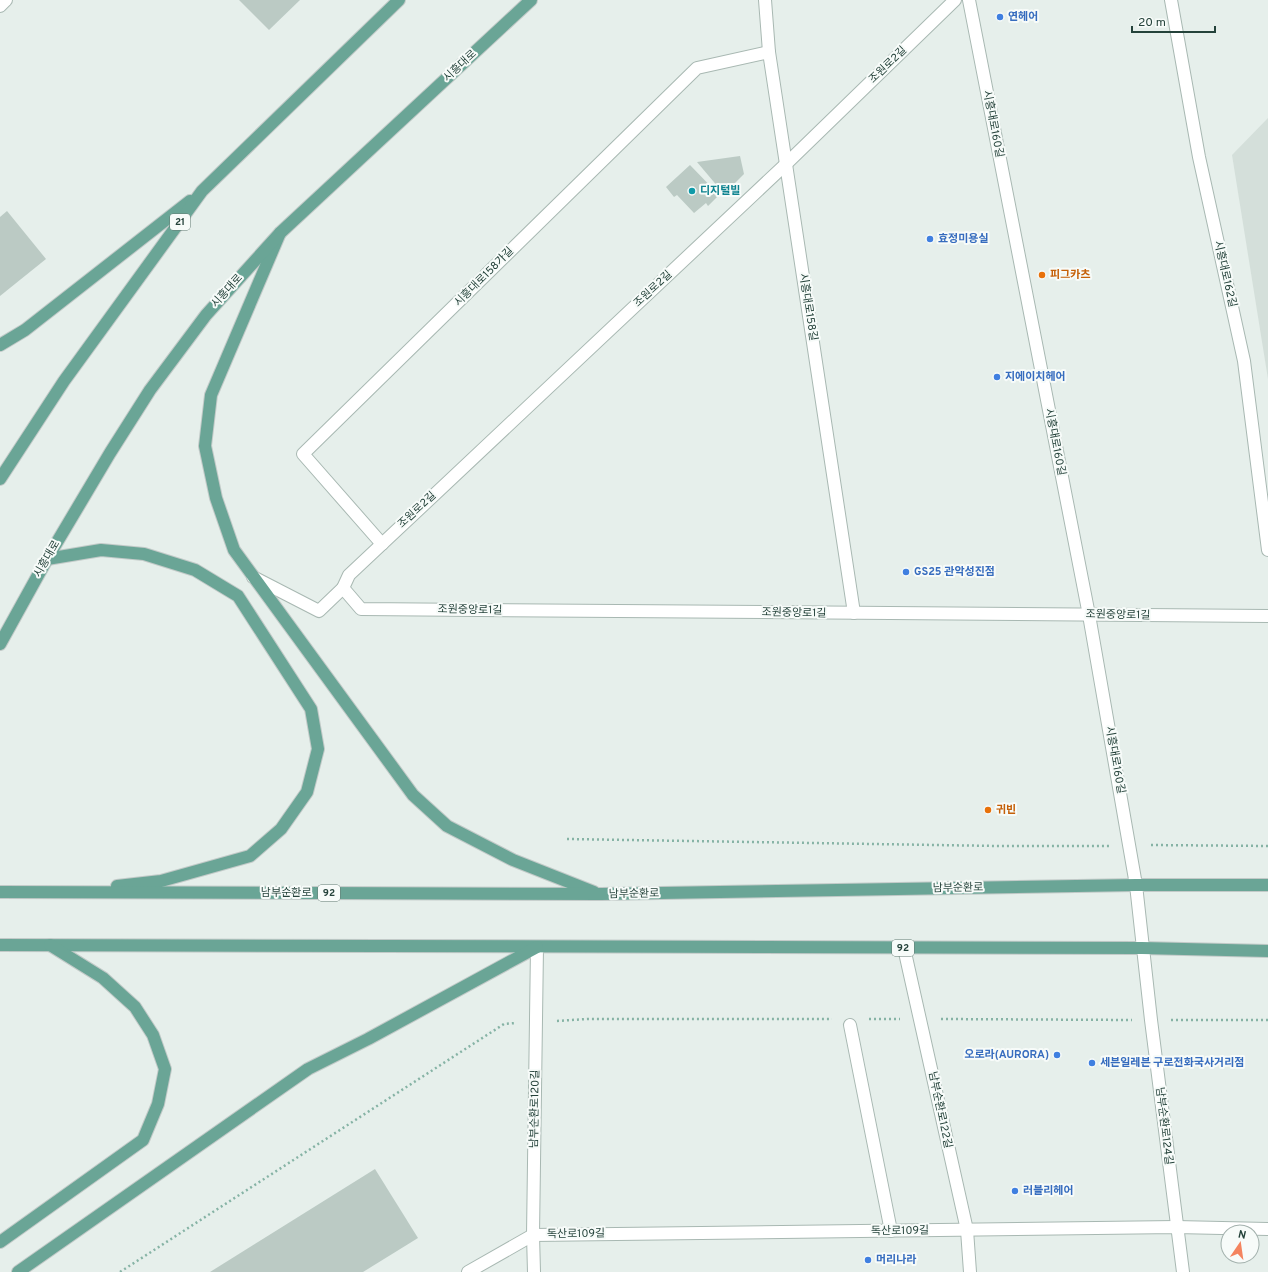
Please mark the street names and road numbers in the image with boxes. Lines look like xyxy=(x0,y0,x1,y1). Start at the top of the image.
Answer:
street label: 조원로2길 xyxy=(866,44,910,86)
street label: 시흥대로 xyxy=(440,47,480,85)
street label: 시흥대로160길 xyxy=(980,89,1006,159)
road number: 21 xyxy=(170,214,190,230)
street label: 시흥대로162길 xyxy=(1211,239,1239,309)
street label: 시흥대로158가길 xyxy=(451,244,517,310)
street label: 조원로2길 xyxy=(631,268,675,310)
street label: 시흥대로 xyxy=(208,271,246,311)
street label: 시흥대로158길 xyxy=(796,272,820,342)
street label: 시흥대로160길 xyxy=(1042,407,1068,477)
street label: 조원로2길 xyxy=(395,489,439,531)
street label: 시흥대로 xyxy=(31,538,63,580)
street label: 조원중앙로1길 xyxy=(437,602,503,618)
street label: 조원중앙로1길 xyxy=(761,605,827,621)
street label: 조원중앙로1길 xyxy=(1085,607,1151,623)
street label: 시흥대로160길 xyxy=(1102,725,1128,795)
street label: 남부순환로 xyxy=(933,881,983,895)
road number: 92 xyxy=(318,885,340,901)
street label: 남부순환로 xyxy=(261,886,311,900)
street label: 남부순환로 xyxy=(609,887,659,901)
road number: 92 xyxy=(892,940,914,956)
street label: 남부순환로120길 xyxy=(527,1070,543,1148)
street label: 남부순환로122길 xyxy=(925,1070,955,1150)
street label: 남부순환로124길 xyxy=(1152,1086,1176,1166)
street label: 독산로109길 xyxy=(871,1223,929,1239)
street label: 독산로109길 xyxy=(547,1226,605,1242)

